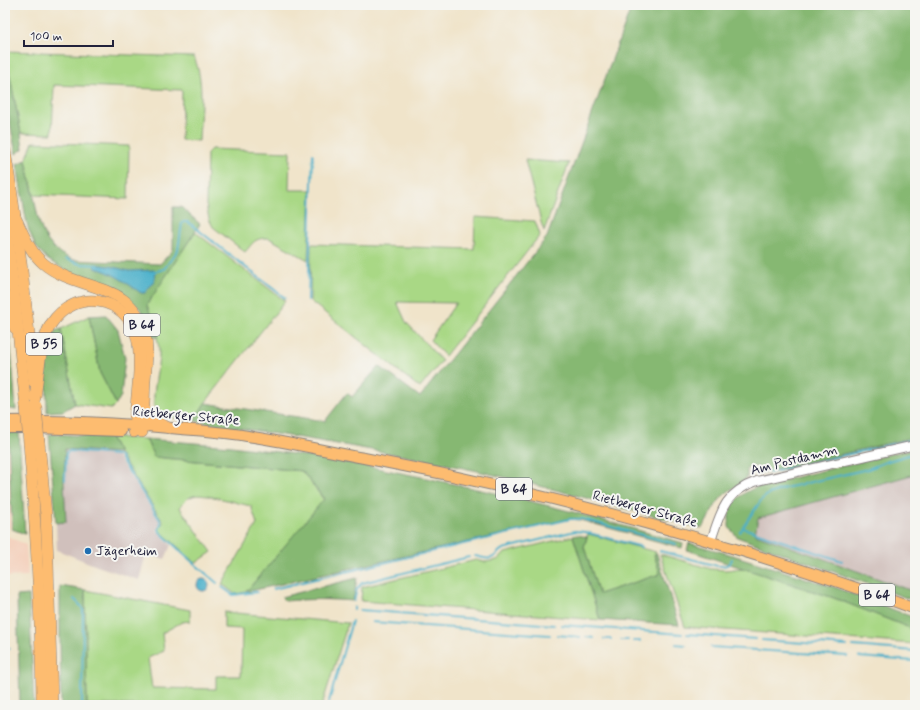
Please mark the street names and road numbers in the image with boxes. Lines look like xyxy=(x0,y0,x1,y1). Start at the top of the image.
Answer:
road number: B 64 xyxy=(124,314,160,336)
road number: B 55 xyxy=(26,333,62,355)
street label: Rietberger Straße xyxy=(132,402,240,432)
street label: Am Postdamm xyxy=(749,441,839,479)
road number: B 64 xyxy=(496,478,532,500)
street label: Rietberger Straße xyxy=(590,486,699,534)
road number: B 64 xyxy=(859,584,895,606)

